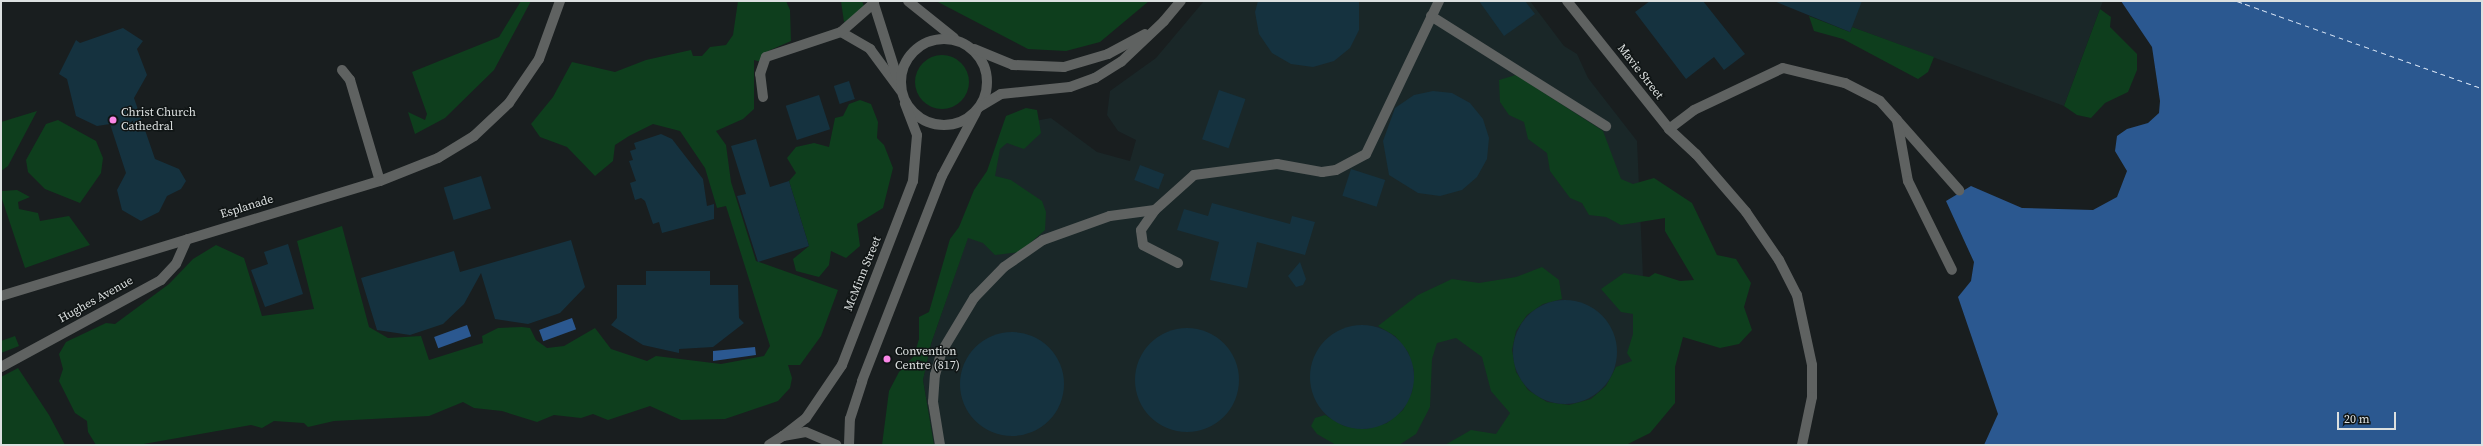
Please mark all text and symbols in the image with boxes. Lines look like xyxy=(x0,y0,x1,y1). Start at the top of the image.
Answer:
street label: Mavie Street xyxy=(1614,42,1666,102)
place label: Christ Church Cathedral xyxy=(121,106,196,134)
marker: Christ Church Cathedral xyxy=(108,115,118,125)
street label: Esplanade xyxy=(219,192,275,222)
street label: McMinn Street xyxy=(841,235,885,313)
street label: Hughes Avenue xyxy=(56,274,136,326)
place label: Convention Centre (817) xyxy=(895,345,960,373)
marker: Convention Centre (817) xyxy=(882,354,892,364)
scale bar xyxy=(2339,404,2398,430)
text: 20 m xyxy=(2344,411,2370,427)

